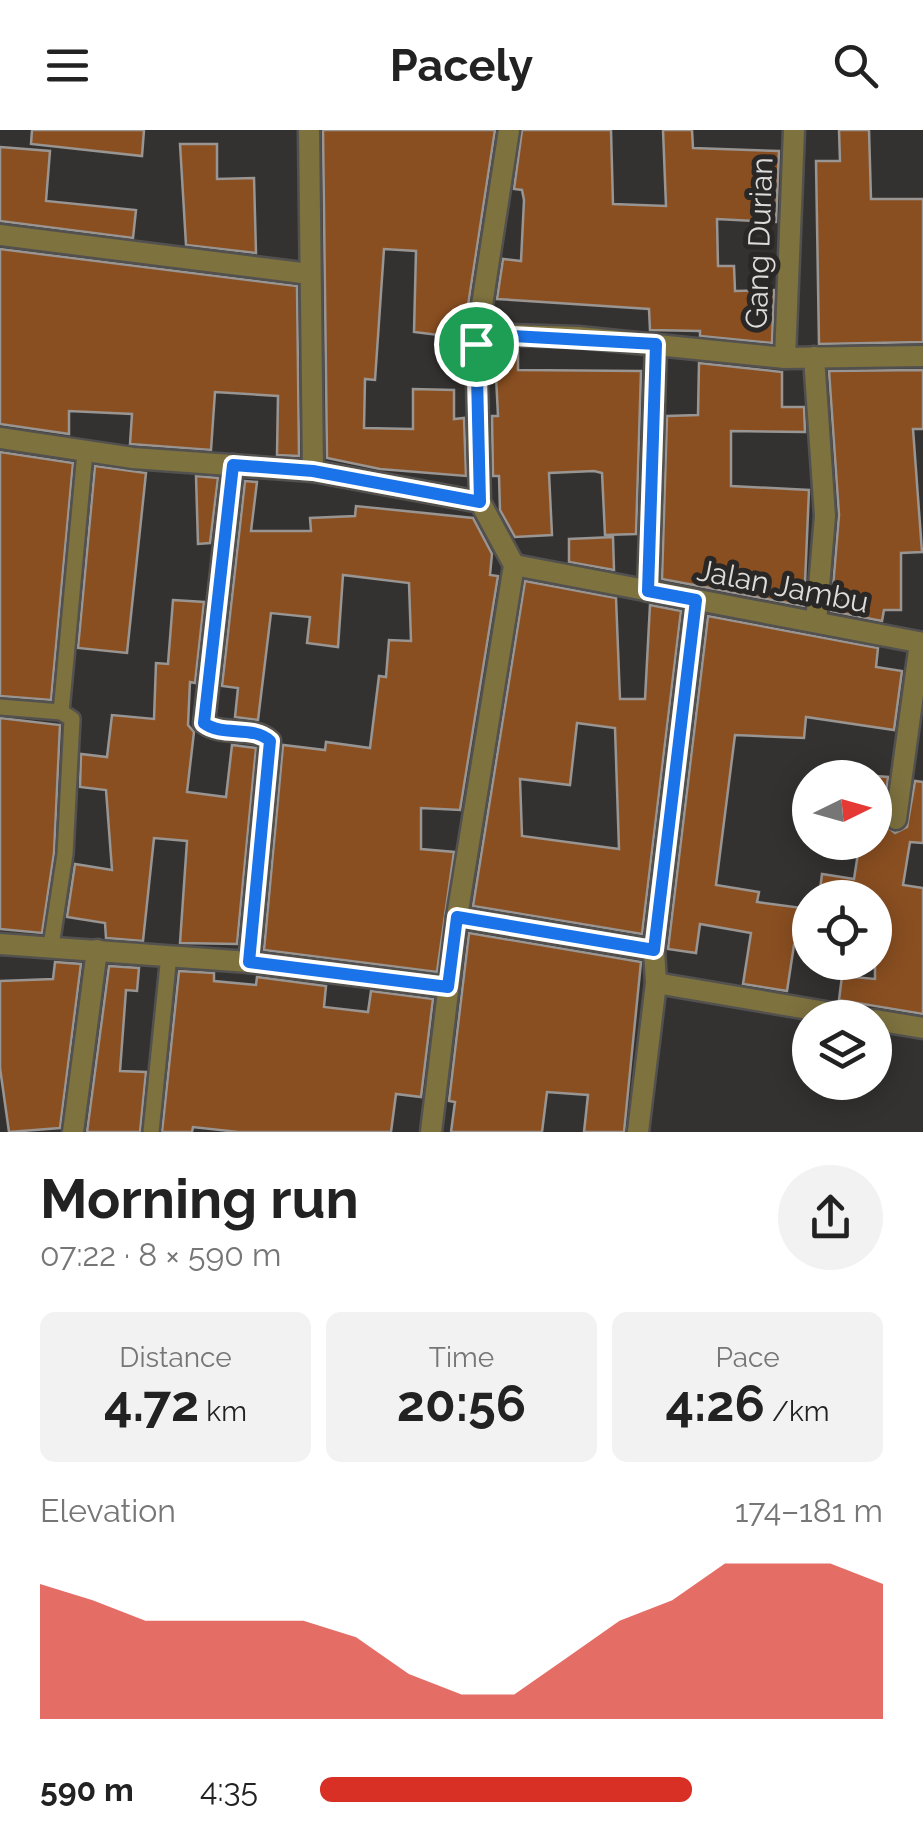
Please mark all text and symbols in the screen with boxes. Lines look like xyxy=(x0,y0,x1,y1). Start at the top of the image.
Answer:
icon: menu xyxy=(40,38,95,93)
icon: search xyxy=(828,38,883,93)
text: Pacely xyxy=(390,39,533,92)
street label: Gang Durian xyxy=(739,157,779,329)
pin xyxy=(434,302,519,387)
icon: arrive xyxy=(449,317,504,372)
street label: Jalan Jambu xyxy=(694,552,872,620)
north arrow xyxy=(792,760,892,860)
map controls xyxy=(792,760,892,1100)
button: locate xyxy=(792,880,892,980)
button: layers xyxy=(792,1000,892,1100)
button: share xyxy=(778,1165,883,1270)
text: Morning run xyxy=(40,1166,359,1231)
text: 07:22 · 8 × 590 m xyxy=(40,1236,281,1273)
text: Distance xyxy=(119,1341,232,1374)
text: Time xyxy=(429,1341,494,1374)
text: Pace xyxy=(715,1341,780,1374)
text: 4.72 xyxy=(104,1374,199,1433)
text: 20:56 xyxy=(397,1374,526,1433)
text: 4:26 xyxy=(665,1374,765,1433)
text: km xyxy=(199,1395,247,1428)
text: /km xyxy=(765,1395,830,1428)
text: Elevation xyxy=(40,1492,176,1529)
text: 174–181 m xyxy=(735,1492,883,1529)
text: 590 m xyxy=(40,1771,134,1808)
text: 4:35 xyxy=(200,1771,258,1808)

